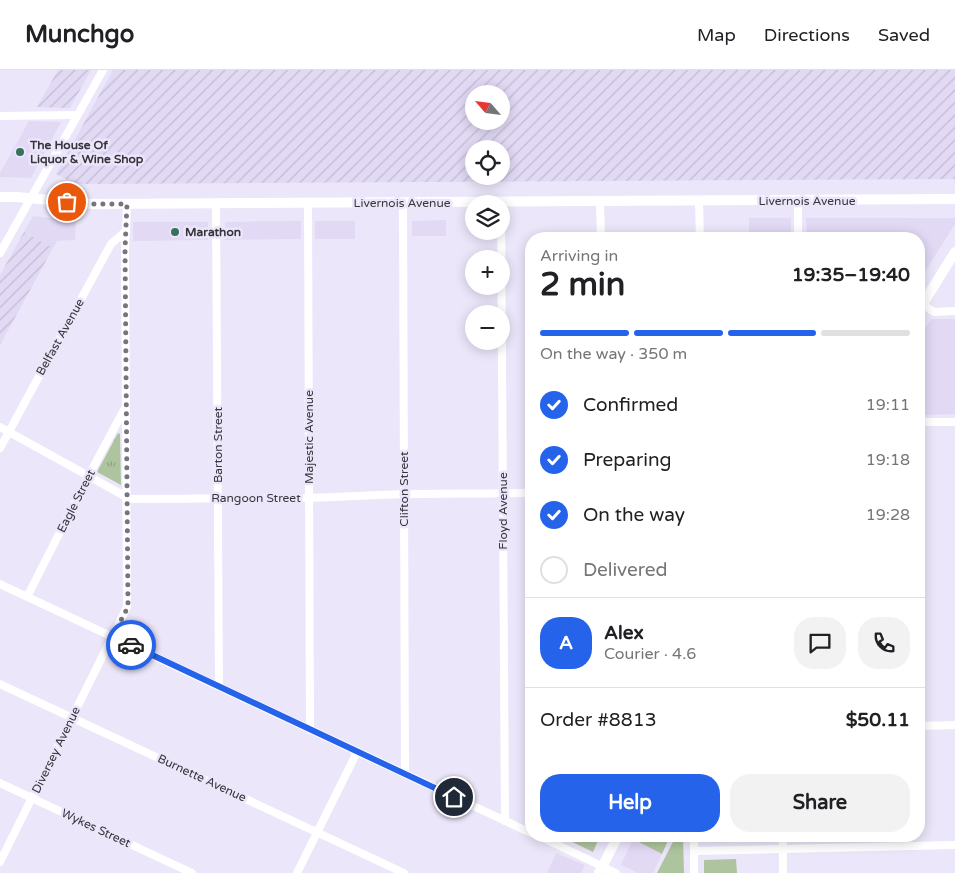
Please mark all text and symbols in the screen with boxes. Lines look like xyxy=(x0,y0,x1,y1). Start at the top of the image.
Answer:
text: Munchgo xyxy=(25,20,134,49)
text: Map xyxy=(697,24,736,46)
text: Directions xyxy=(764,24,850,46)
text: Saved xyxy=(878,24,930,46)
north arrow xyxy=(465,85,510,130)
map controls xyxy=(465,85,510,350)
place label: The House Of Liquor & Wine Shop xyxy=(29,138,144,167)
button: locate xyxy=(465,140,510,185)
marker: The House Of Liquor & Wine Shop xyxy=(14,146,26,158)
pin xyxy=(46,181,88,223)
icon: bag xyxy=(53,188,81,216)
street label: Livernois Avenue xyxy=(759,194,856,208)
button: layers xyxy=(465,195,510,240)
street label: Livernois Avenue xyxy=(354,196,451,210)
place label: Marathon xyxy=(185,225,241,239)
marker: Marathon xyxy=(169,226,181,238)
text: Arriving in xyxy=(540,246,618,266)
button: + xyxy=(465,250,510,295)
text: 19:35–19:40 xyxy=(792,264,910,286)
text: 2 min xyxy=(540,266,625,304)
street label: Belfast Avenue xyxy=(33,296,87,378)
button: − xyxy=(465,305,510,350)
text: On the way · 350 m xyxy=(540,344,687,364)
street label: Majestic Avenue xyxy=(302,390,316,484)
icon: check xyxy=(540,391,568,419)
text: Confirmed xyxy=(583,394,678,416)
text: 19:11 xyxy=(866,395,910,415)
street label: Barton Street xyxy=(211,407,225,483)
icon: check xyxy=(540,446,568,474)
text: Preparing xyxy=(583,449,672,471)
text: 19:18 xyxy=(866,450,910,470)
street label: Clifton Street xyxy=(397,451,411,527)
street label: Eagle Street xyxy=(54,467,98,535)
street label: Floyd Avenue xyxy=(496,472,510,550)
street label: Rangoon Street xyxy=(211,491,301,505)
icon: check xyxy=(540,501,568,529)
text: On the way xyxy=(583,504,685,526)
text: 19:28 xyxy=(866,505,910,525)
text: Delivered xyxy=(583,559,668,581)
button: chat xyxy=(794,617,846,669)
button: phone xyxy=(858,617,910,669)
courier xyxy=(106,620,156,670)
text: Alex xyxy=(604,622,644,644)
icon: car xyxy=(117,631,145,659)
text: A xyxy=(559,632,573,654)
text: Courier · 4.6 xyxy=(604,644,696,664)
street label: Diversey Avenue xyxy=(29,704,83,796)
text: Order #8813 xyxy=(540,709,657,731)
text: $50.11 xyxy=(846,709,910,731)
street label: Burnette Avenue xyxy=(155,751,249,805)
button: Help xyxy=(540,774,720,832)
button: Share xyxy=(730,774,910,832)
pin xyxy=(433,776,475,818)
icon: home xyxy=(440,783,468,811)
street label: Wykes Street xyxy=(59,806,133,850)

